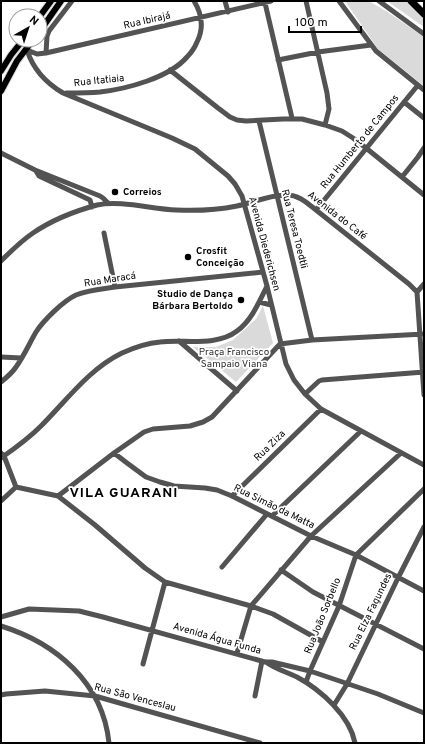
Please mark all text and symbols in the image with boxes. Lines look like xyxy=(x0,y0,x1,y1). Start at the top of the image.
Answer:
north arrow xyxy=(8,8,48,48)
scale bar xyxy=(289,8,361,34)
street label: Rua Ibirajá xyxy=(122,9,172,33)
text: N xyxy=(26,13,41,29)
text: 100 m xyxy=(295,15,328,31)
street label: Rua Itatiaia xyxy=(73,72,125,90)
street label: Rua Humberto de Campos xyxy=(318,92,402,192)
place label: Correios xyxy=(123,186,162,199)
marker: Correios xyxy=(110,187,120,197)
street label: Rua Teresa Toedtli xyxy=(278,188,310,270)
street label: Avenida do Café xyxy=(305,189,369,243)
street label: Avenida Diederichsen xyxy=(245,195,283,293)
place label: Crosfit Conceição xyxy=(196,245,245,270)
marker: Crosfit Conceição xyxy=(183,252,193,262)
street label: Rua Maracá xyxy=(83,269,137,291)
place label: Studio de Dança Bárbara Bertoldo xyxy=(152,288,233,313)
marker: Studio de Dança Bárbara Bertoldo xyxy=(236,295,246,305)
park label: Praça Francisco Sampaio Viana xyxy=(199,346,270,371)
street label: Rua Ziza xyxy=(251,428,289,464)
street label: Rua Simão da Matta xyxy=(231,482,317,532)
district label: VILA GUARANI xyxy=(70,485,178,502)
street label: Rua Elza Fagundes xyxy=(347,571,395,653)
street label: Rua João Sorbello xyxy=(302,576,344,656)
street label: Avenida Água Funda xyxy=(171,620,263,658)
street label: Rua São Venceslau xyxy=(93,681,177,715)

